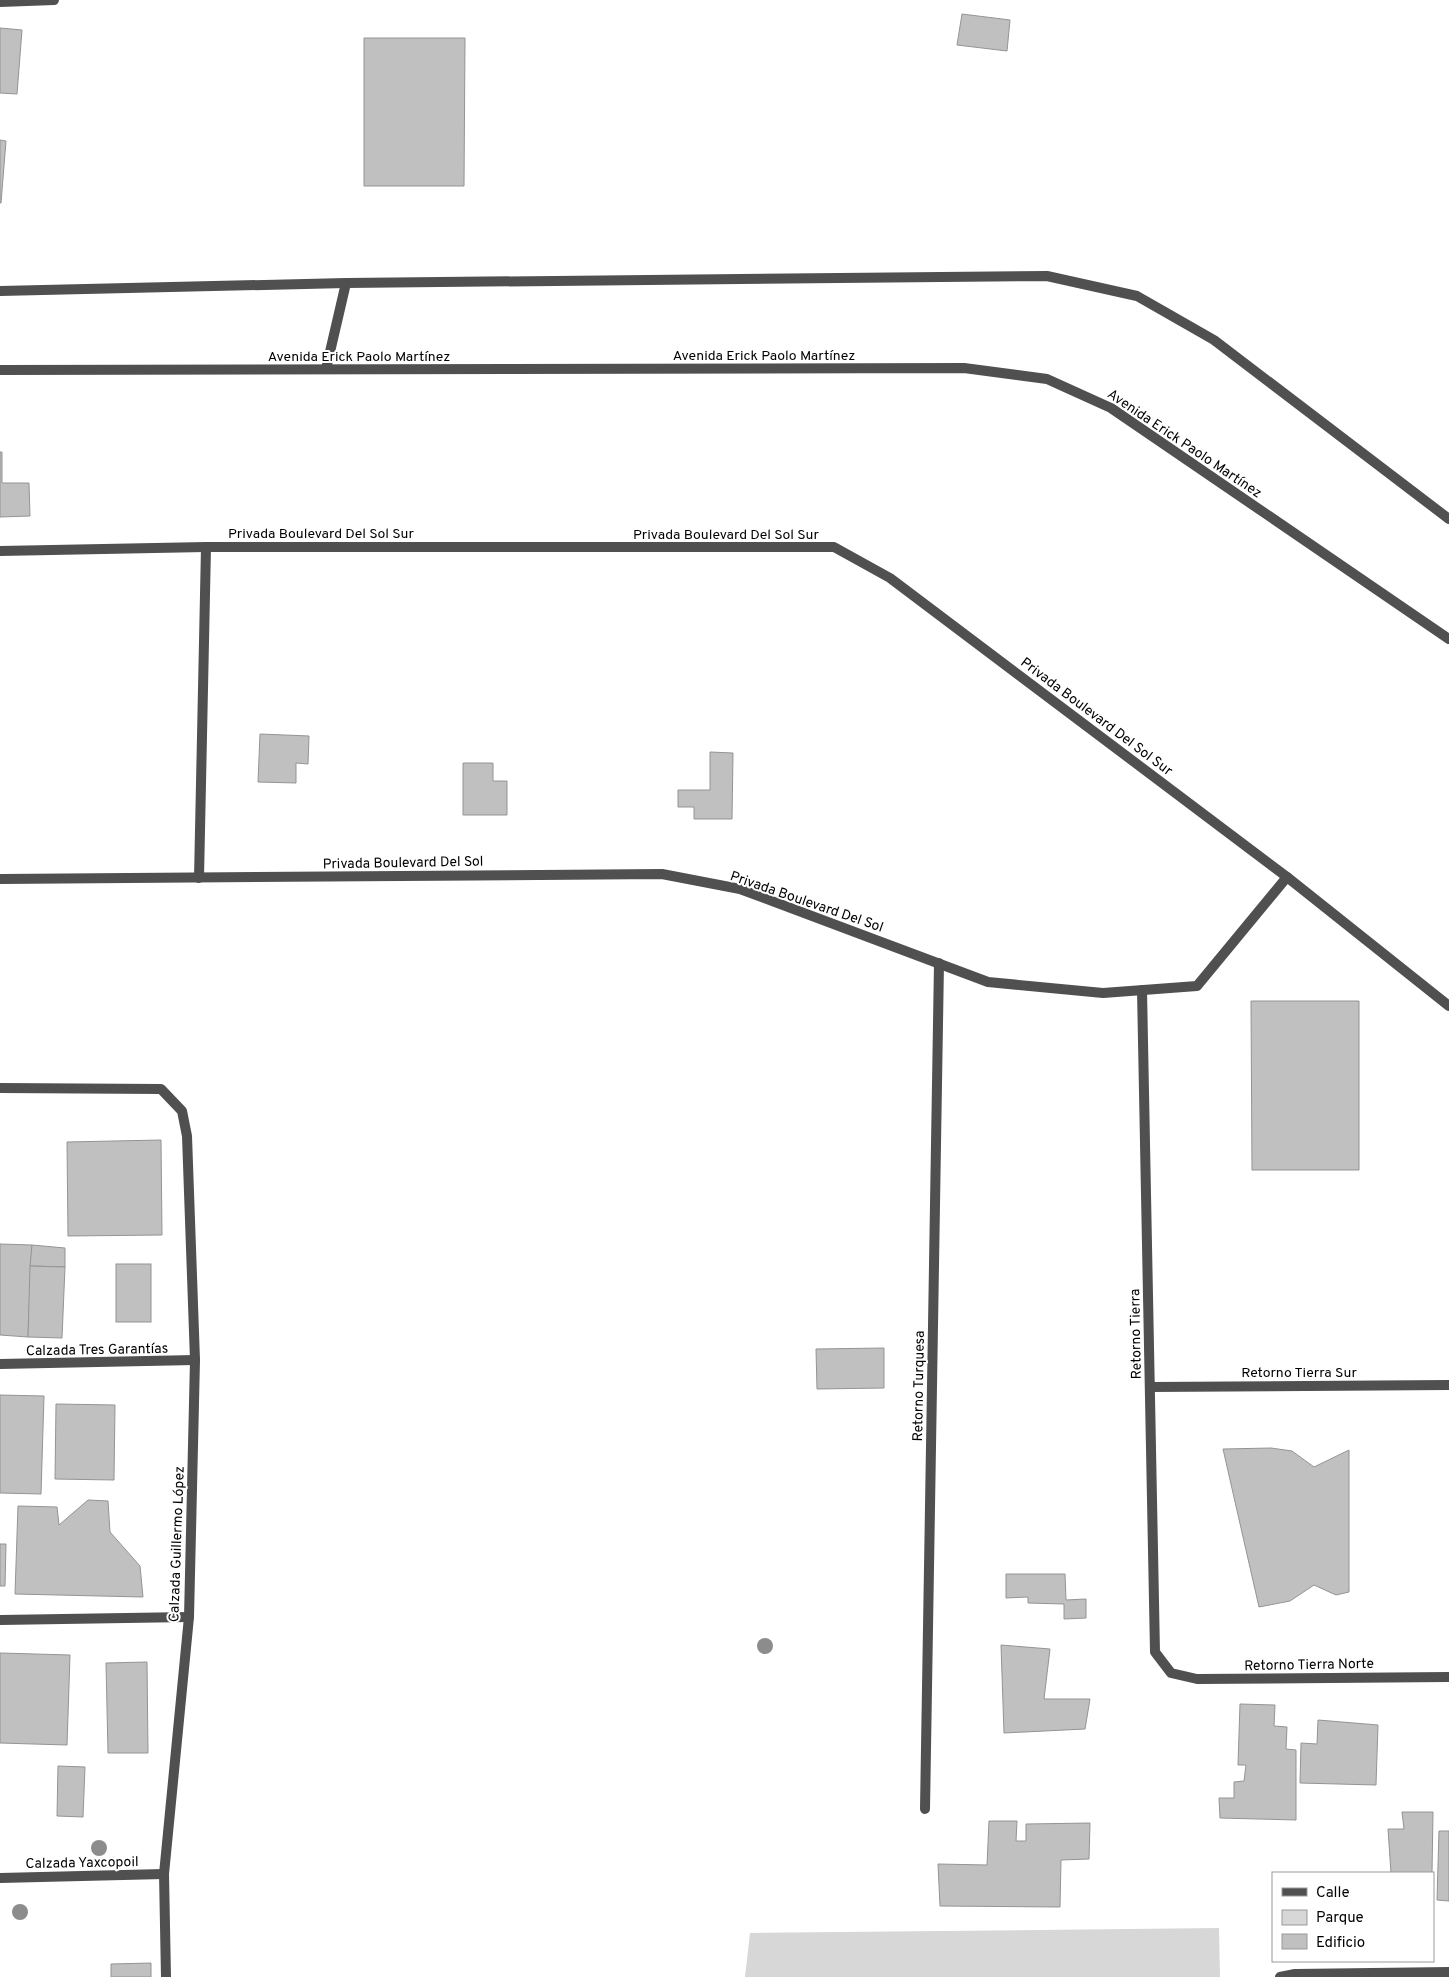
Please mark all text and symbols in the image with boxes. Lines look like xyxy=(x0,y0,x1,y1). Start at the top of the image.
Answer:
street label: Avenida Erick Paolo Martínez xyxy=(673,348,855,365)
street label: Avenida Erick Paolo Martínez xyxy=(268,349,450,366)
street label: Avenida Erick Paolo Martínez xyxy=(1104,386,1265,502)
street label: Privada Boulevard Del Sol Sur xyxy=(228,526,415,543)
street label: Privada Boulevard Del Sol Sur xyxy=(633,527,820,544)
street label: Privada Boulevard Del Sol Sur xyxy=(1017,654,1176,780)
street label: Privada Boulevard Del Sol xyxy=(322,854,484,873)
street label: Privada Boulevard Del Sol xyxy=(728,868,885,937)
street label: Retorno Tierra xyxy=(1127,1289,1146,1379)
street label: Retorno Turquesa xyxy=(910,1330,929,1442)
street label: Calzada Tres Garantías xyxy=(26,1341,168,1360)
street label: Retorno Tierra Sur xyxy=(1241,1365,1357,1382)
street label: Calzada Guillermo López xyxy=(166,1466,189,1622)
street label: Retorno Tierra Norte xyxy=(1244,1656,1374,1675)
street label: Calzada Yaxcopoil xyxy=(25,1854,139,1873)
legend xyxy=(1272,1872,1434,1962)
text: Calle xyxy=(1316,1884,1350,1903)
text: Parque xyxy=(1316,1909,1364,1928)
text: Edificio xyxy=(1316,1934,1365,1953)

